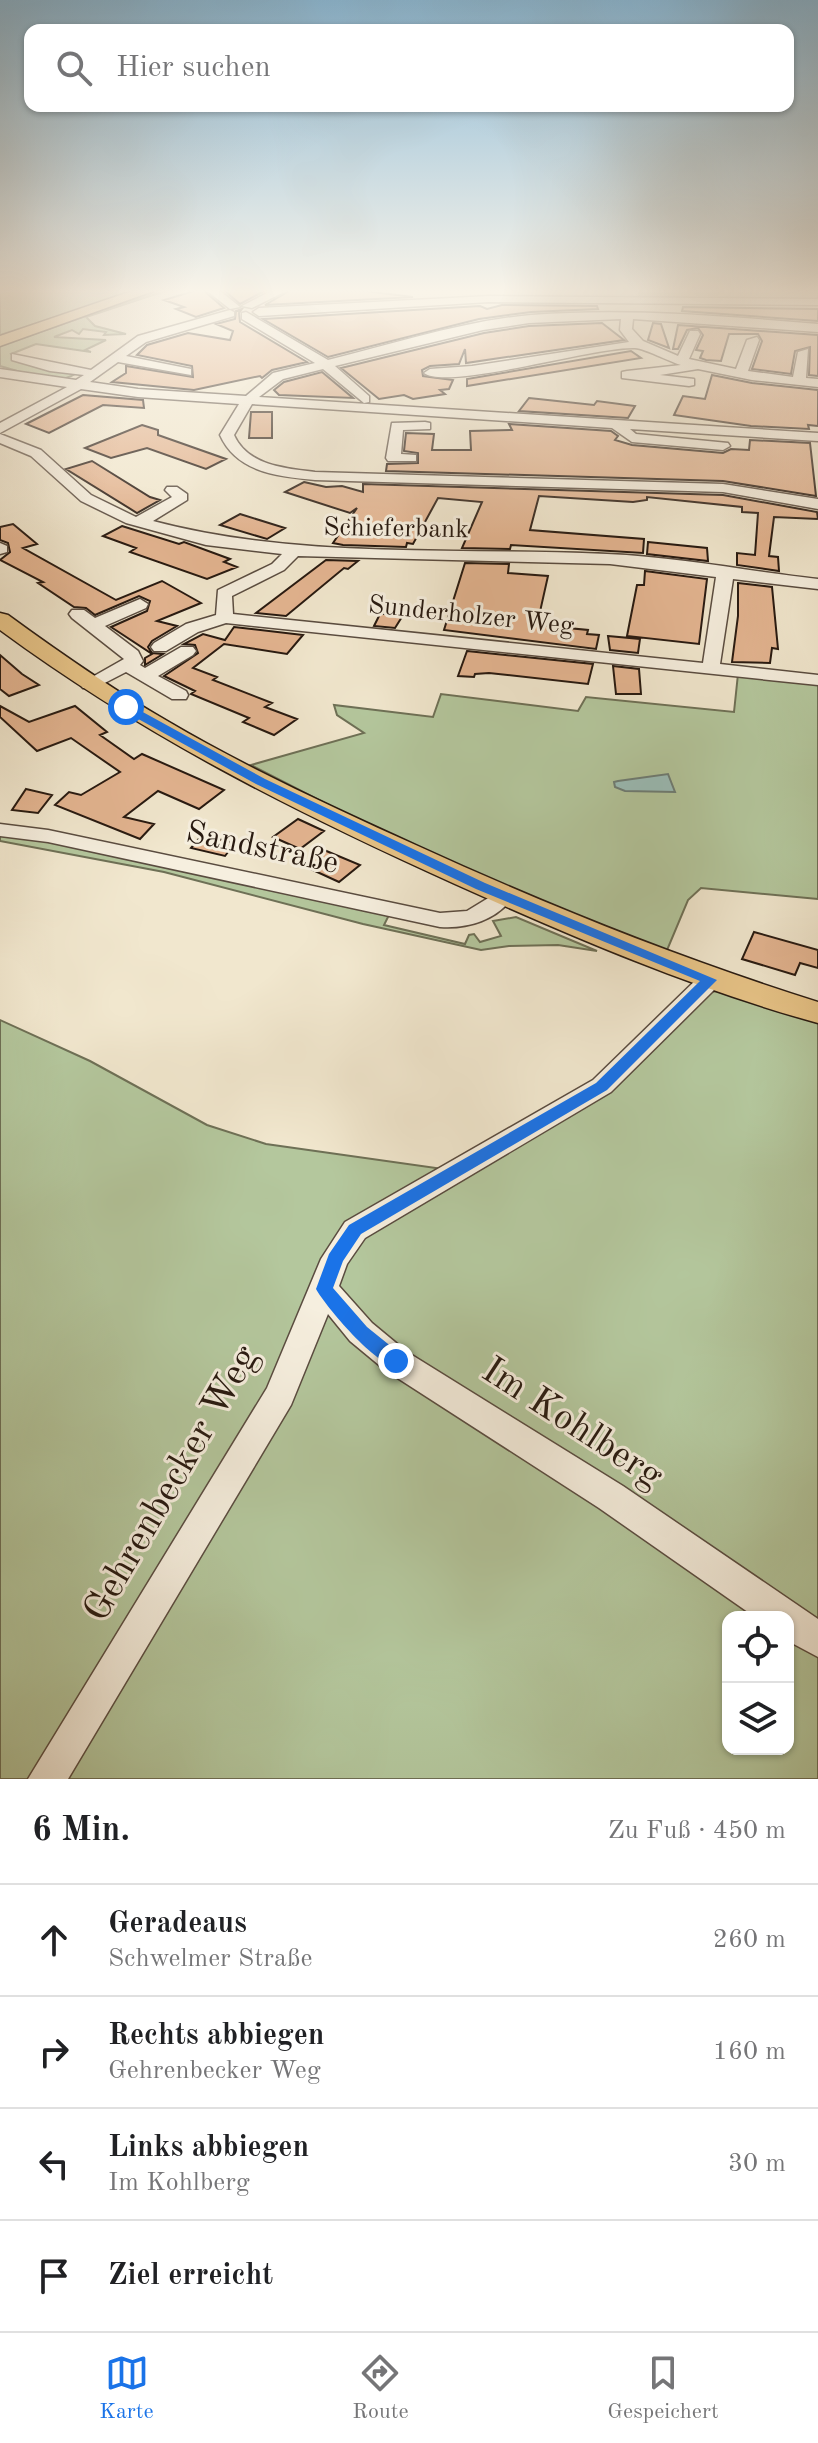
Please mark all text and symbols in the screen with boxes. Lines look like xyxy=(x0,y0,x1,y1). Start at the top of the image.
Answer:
search box xyxy=(24,24,794,112)
icon: search xyxy=(52,46,96,90)
text: Hier suchen xyxy=(116,53,271,83)
street label: Schieferbank xyxy=(323,515,469,543)
street label: Sunderholzer Weg xyxy=(367,592,575,640)
route start xyxy=(108,689,144,725)
street label: Sandstraße xyxy=(183,817,341,881)
street label: Gehrenbecker Weg xyxy=(78,1339,266,1628)
route end xyxy=(378,1343,414,1379)
street label: Im Kohlberg xyxy=(475,1352,670,1497)
map controls xyxy=(722,1611,794,1755)
button: locate xyxy=(722,1611,794,1683)
button: layers xyxy=(722,1683,794,1755)
text: 6 Min. xyxy=(32,1814,130,1848)
text: Zu Fuß · 450 m xyxy=(608,1818,786,1844)
text: Geradeaus xyxy=(108,1909,247,1939)
icon: ahead xyxy=(32,1918,76,1962)
text: 260 m xyxy=(713,1927,786,1953)
text: Schwelmer Straße xyxy=(108,1946,312,1972)
text: Rechts abbiegen xyxy=(108,2021,325,2051)
icon: right xyxy=(32,2030,76,2074)
text: 160 m xyxy=(713,2039,786,2065)
text: Gehrenbecker Weg xyxy=(108,2058,321,2084)
text: Links abbiegen xyxy=(108,2133,309,2163)
icon: left xyxy=(32,2142,76,2186)
text: 30 m xyxy=(728,2151,786,2177)
text: Im Kohlberg xyxy=(108,2170,250,2196)
icon: arrive xyxy=(32,2254,76,2298)
text: Ziel erreicht xyxy=(108,2261,273,2291)
tab: Karte xyxy=(99,2351,154,2426)
tab: Route xyxy=(352,2351,409,2426)
tab: Gespeichert xyxy=(607,2351,719,2426)

